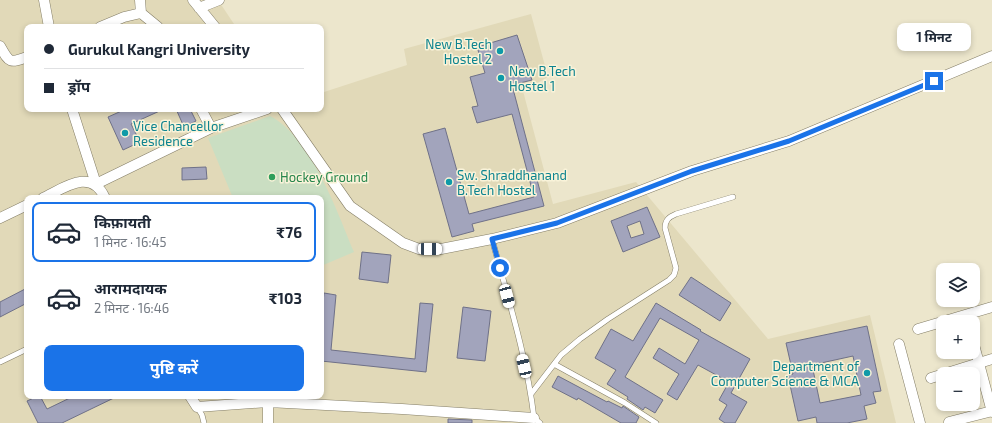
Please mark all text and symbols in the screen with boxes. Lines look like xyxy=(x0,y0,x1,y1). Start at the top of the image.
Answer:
callout: 1 मिनट xyxy=(897,23,971,51)
text: 1 मिनट xyxy=(916,29,952,45)
place label: New B.Tech Hostel 2 xyxy=(425,36,492,67)
text: Gurukul Kangri University xyxy=(68,40,250,58)
marker: New B.Tech Hostel 2 xyxy=(495,46,505,56)
place label: New B.Tech Hostel 1 xyxy=(509,63,576,94)
route end xyxy=(925,72,943,90)
marker: New B.Tech Hostel 1 xyxy=(496,73,506,83)
text: ड्रॉप xyxy=(68,77,90,95)
place label: Vice Chancellor Residence xyxy=(133,118,223,149)
marker: Vice Chancellor Residence xyxy=(120,128,130,138)
place label: Sw. Shraddhanand B.Tech Hostel xyxy=(457,167,567,198)
place label: Hockey Ground xyxy=(280,169,368,185)
marker: Hockey Ground xyxy=(267,172,277,182)
marker: Sw. Shraddhanand B.Tech Hostel xyxy=(444,177,454,187)
text: किफ़ायती xyxy=(94,213,151,231)
icon: car xyxy=(46,214,82,250)
text: ₹76 xyxy=(276,223,302,241)
text: 1 मिनट · 16:45 xyxy=(94,234,167,250)
car xyxy=(418,243,442,255)
route start xyxy=(491,259,509,277)
map controls xyxy=(936,263,980,411)
button: layers xyxy=(936,263,980,307)
text: आरामदायक xyxy=(94,279,167,297)
icon: car xyxy=(46,280,82,316)
car xyxy=(498,283,516,309)
text: ₹103 xyxy=(269,289,302,307)
text: 2 मिनट · 16:46 xyxy=(94,300,169,316)
button: + xyxy=(936,315,980,359)
button: पुष्टि करें xyxy=(44,345,304,391)
car xyxy=(515,353,533,379)
place label: Department of Computer Science & MCA xyxy=(711,358,860,389)
button: − xyxy=(936,367,980,411)
marker: Department of Computer Science & MCA xyxy=(862,368,872,378)

